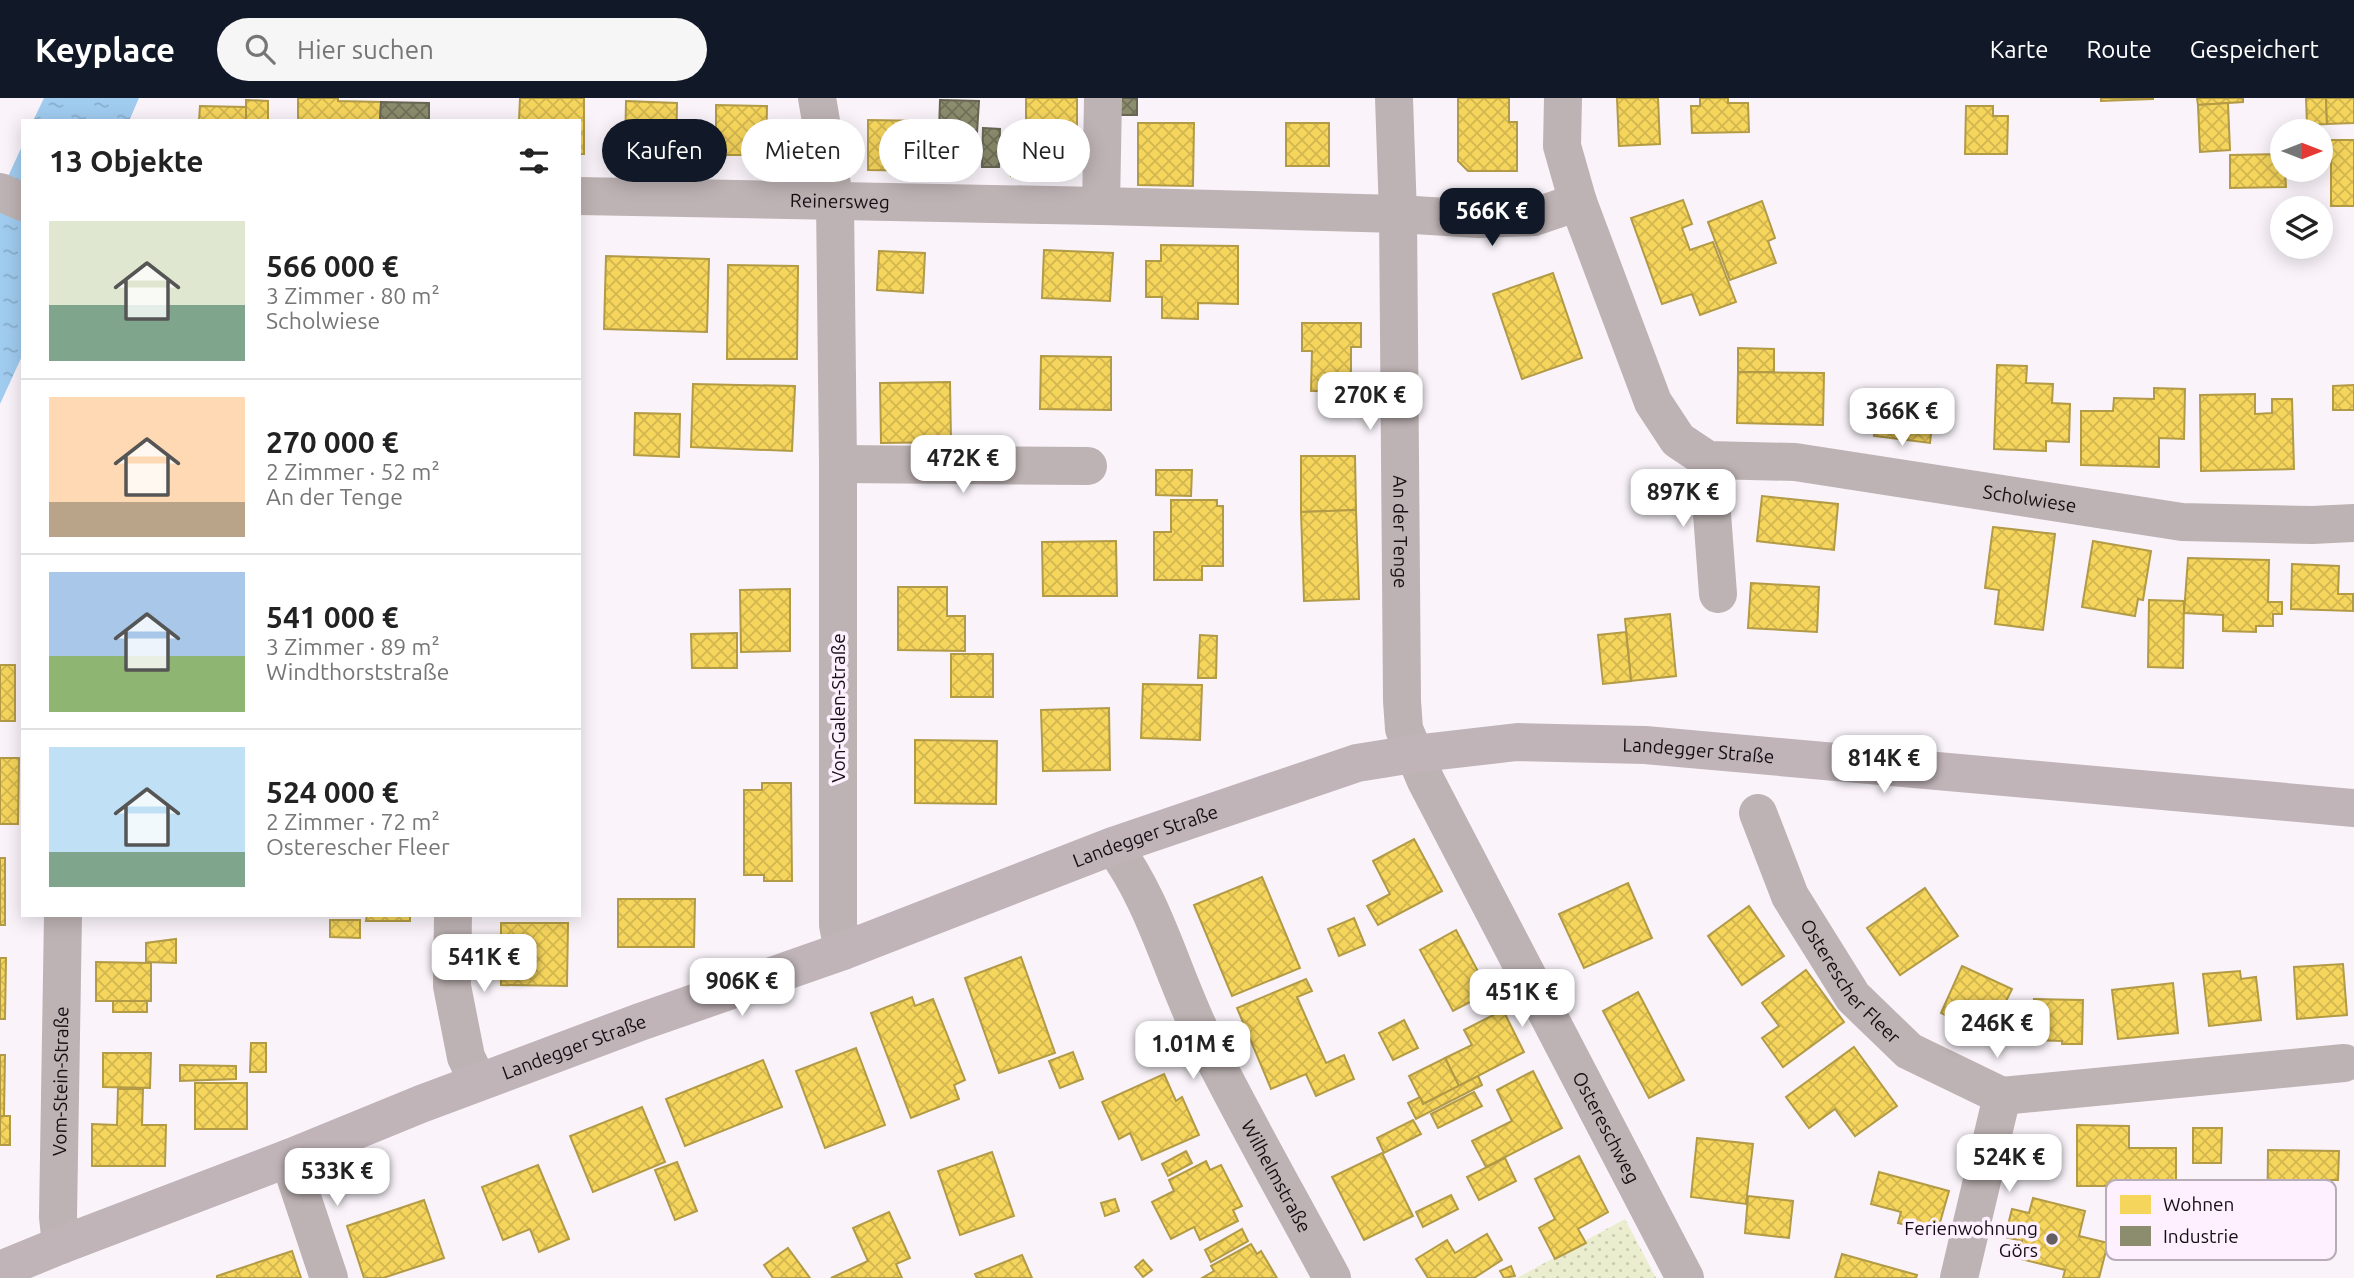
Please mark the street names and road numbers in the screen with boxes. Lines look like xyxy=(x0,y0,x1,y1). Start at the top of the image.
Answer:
street label: Reinersweg xyxy=(790,189,890,213)
street label: An der Tenge xyxy=(1389,475,1412,589)
street label: Scholwiese xyxy=(1981,480,2078,517)
street label: Von-Galen-Straße xyxy=(827,633,849,783)
street label: Landegger Straße xyxy=(1622,733,1775,767)
street label: Landegger Straße xyxy=(1070,800,1221,872)
street label: Osterescher Fleer xyxy=(1796,915,1905,1048)
street label: Vom-Stein-Straße xyxy=(48,1006,72,1156)
street label: Landegger Straße xyxy=(499,1010,649,1084)
street label: Ostereschweg xyxy=(1568,1068,1645,1187)
street label: Wilhelmstraße xyxy=(1237,1116,1316,1236)

